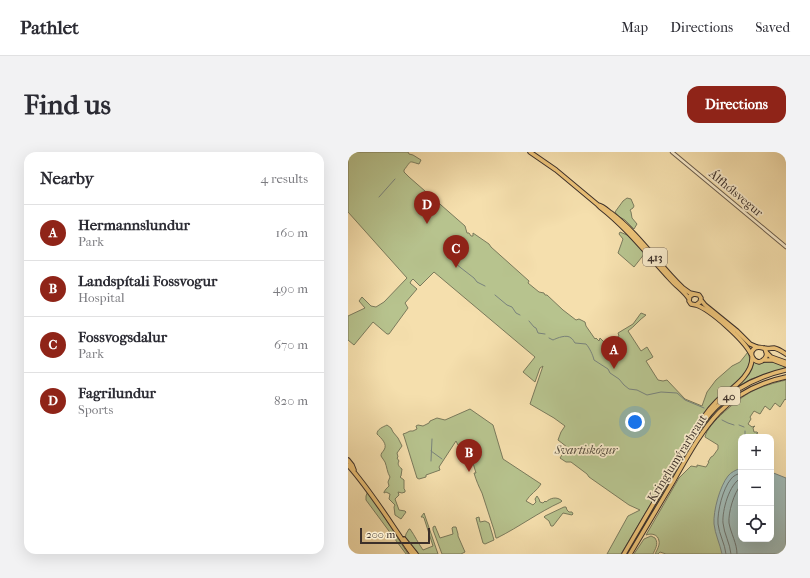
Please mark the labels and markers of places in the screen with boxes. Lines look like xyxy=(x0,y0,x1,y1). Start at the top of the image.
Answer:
pin: D xyxy=(414,191,440,224)
pin: C xyxy=(443,235,469,268)
pin: A xyxy=(601,336,627,369)
pin: B xyxy=(456,439,482,472)

